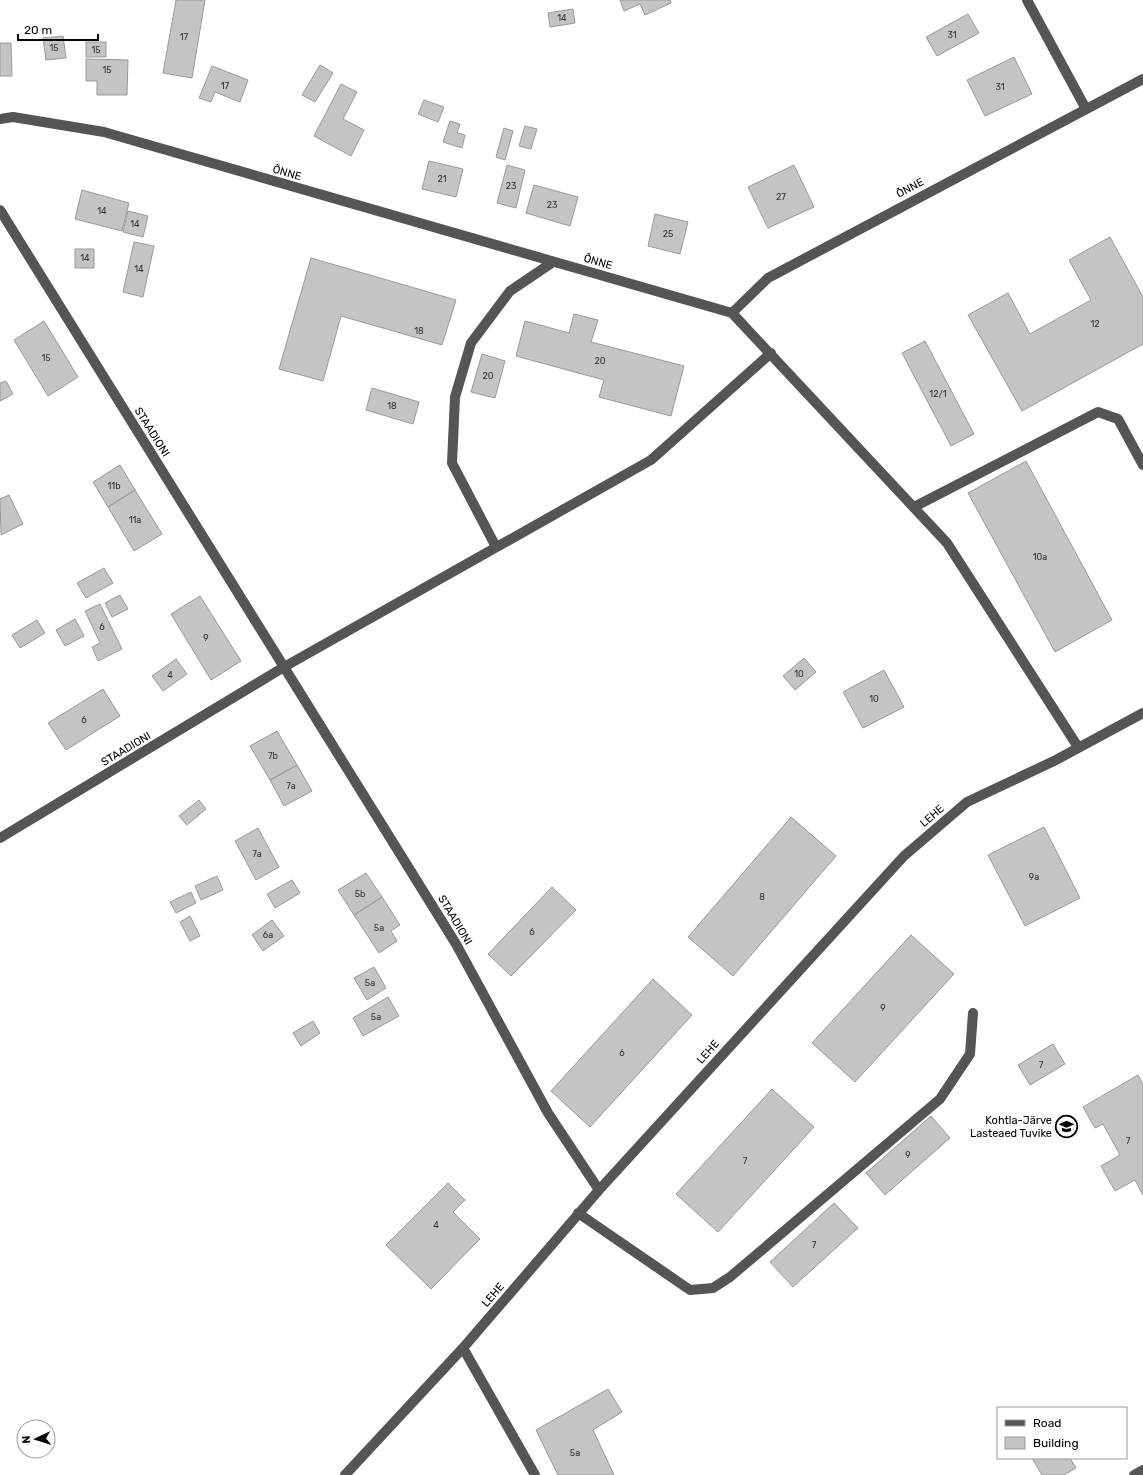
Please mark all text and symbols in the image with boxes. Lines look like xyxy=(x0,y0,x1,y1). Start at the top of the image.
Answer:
house number: 14 xyxy=(557,13,567,23)
scale bar xyxy=(18,16,98,42)
text: 20 m xyxy=(24,23,52,37)
house number: 31 xyxy=(947,30,957,40)
house number: 17 xyxy=(180,32,189,42)
house number: 15 xyxy=(49,43,59,53)
house number: 15 xyxy=(91,45,101,55)
house number: 15 xyxy=(102,65,112,75)
house number: 17 xyxy=(221,81,230,91)
house number: 31 xyxy=(995,82,1005,92)
street label: ÕNNE xyxy=(271,163,303,183)
house number: 21 xyxy=(437,174,447,184)
street label: ÕNNE xyxy=(894,175,926,201)
house number: 23 xyxy=(506,181,516,191)
house number: 27 xyxy=(776,192,786,202)
house number: 23 xyxy=(547,200,557,210)
house number: 14 xyxy=(97,206,107,216)
house number: 14 xyxy=(130,219,140,229)
house number: 25 xyxy=(663,229,673,239)
street label: ÕNNE xyxy=(582,252,614,272)
house number: 14 xyxy=(80,253,90,263)
house number: 14 xyxy=(134,264,144,274)
house number: 12 xyxy=(1090,319,1100,329)
house number: 18 xyxy=(414,326,424,336)
house number: 15 xyxy=(41,353,51,363)
house number: 20 xyxy=(595,356,606,366)
house number: 20 xyxy=(483,371,494,381)
house number: 12/1 xyxy=(929,389,947,399)
house number: 18 xyxy=(387,401,397,411)
street label: STAADIONI xyxy=(132,405,172,459)
house number: 11b xyxy=(107,481,121,491)
house number: 11a xyxy=(129,515,141,525)
house number: 10a xyxy=(1033,552,1047,562)
house number: 6 xyxy=(99,622,105,632)
house number: 9 xyxy=(203,633,209,643)
house number: 10 xyxy=(794,669,804,679)
house number: 4 xyxy=(167,670,173,680)
house number: 10 xyxy=(869,694,879,704)
house number: 6 xyxy=(81,715,87,725)
street label: STAADIONI xyxy=(99,729,153,769)
house number: 7b xyxy=(268,751,278,761)
house number: 7a xyxy=(286,781,296,791)
street label: LEHE xyxy=(917,802,947,830)
house number: 7a xyxy=(252,849,262,859)
house number: 9a xyxy=(1029,872,1039,882)
house number: 5b xyxy=(355,889,365,899)
house number: 8 xyxy=(759,892,765,902)
street label: STAADIONI xyxy=(435,893,475,947)
house number: 5a xyxy=(374,923,384,933)
house number: 6 xyxy=(529,927,535,937)
house number: 6a xyxy=(263,930,273,940)
house number: 5a xyxy=(365,978,375,988)
house number: 9 xyxy=(880,1003,886,1013)
house number: 5a xyxy=(371,1012,381,1022)
street label: LEHE xyxy=(694,1037,722,1067)
house number: 6 xyxy=(619,1048,625,1058)
house number: 7 xyxy=(1039,1060,1044,1070)
school or university icon: Kohtla-Järve Lasteaed Tuvike xyxy=(1054,1113,1080,1139)
place label: Kohtla-Järve Lasteaed Tuvike xyxy=(970,1114,1052,1140)
house number: 7 xyxy=(1126,1136,1131,1146)
house number: 9 xyxy=(905,1150,911,1160)
house number: 7 xyxy=(743,1156,748,1166)
house number: 4 xyxy=(433,1220,439,1230)
house number: 7 xyxy=(812,1240,817,1250)
street label: LEHE xyxy=(479,1280,507,1310)
legend xyxy=(997,1407,1127,1459)
text: Road xyxy=(1033,1416,1061,1430)
north arrow xyxy=(16,1419,56,1459)
text: N xyxy=(20,1435,33,1444)
text: Building xyxy=(1033,1436,1079,1450)
house number: 5a xyxy=(570,1448,580,1458)

